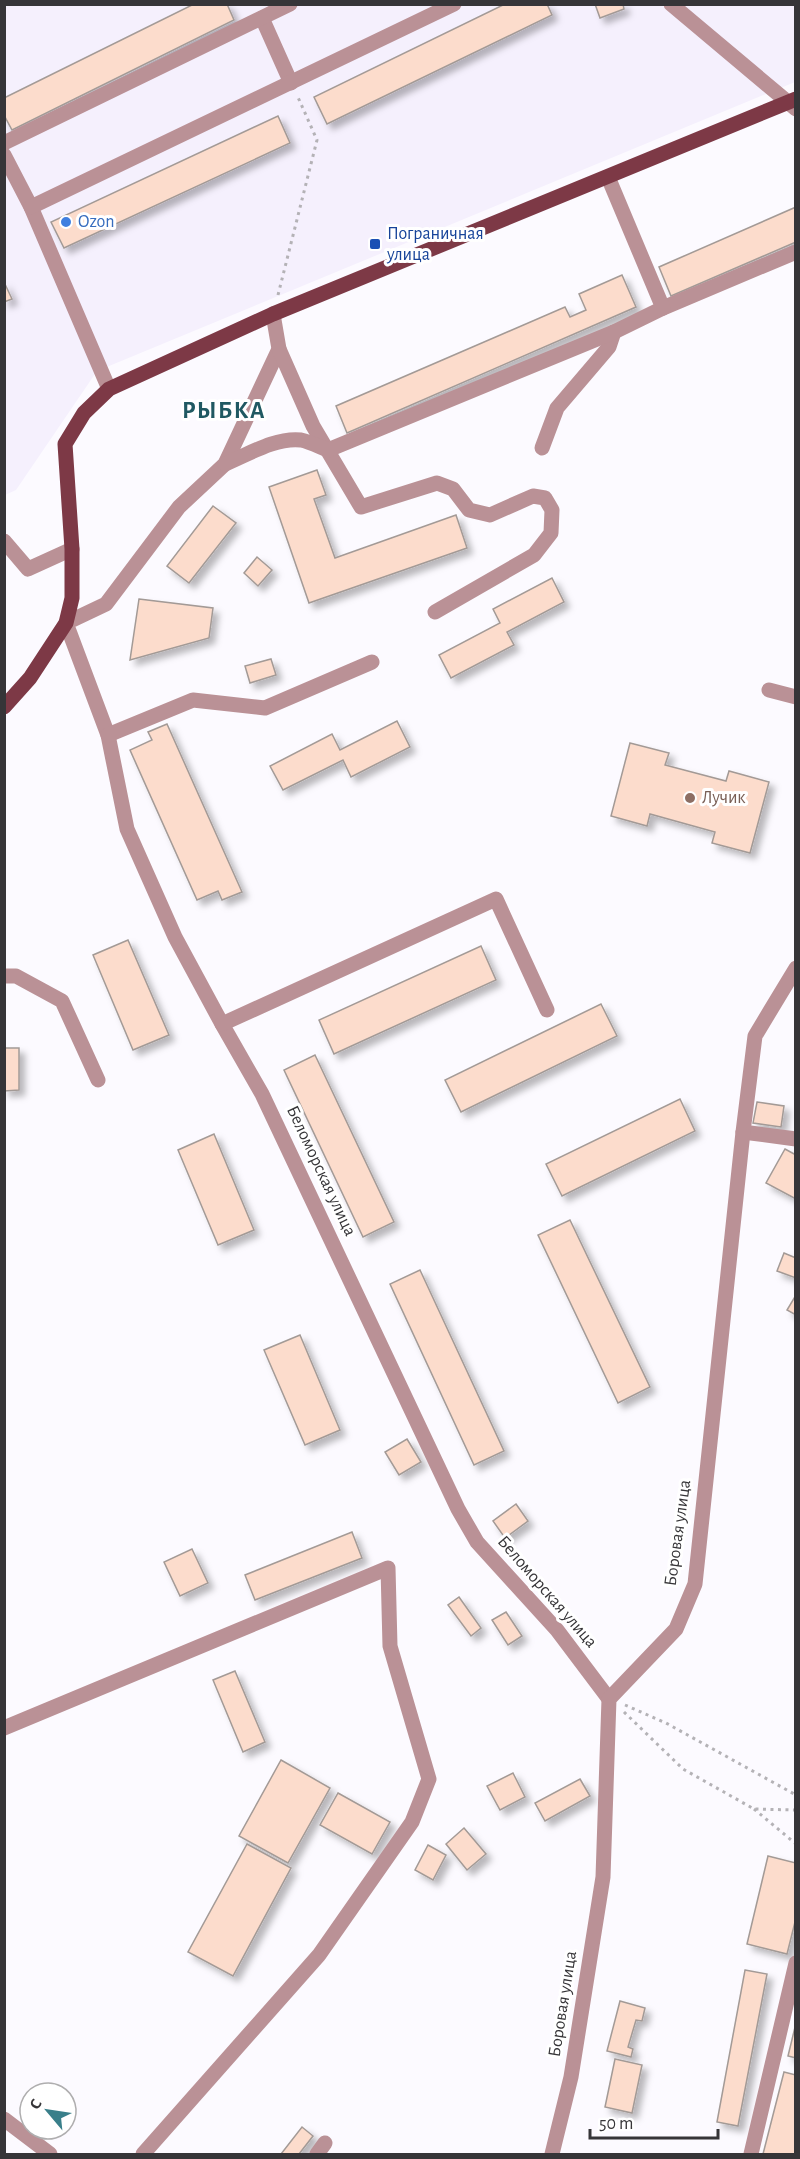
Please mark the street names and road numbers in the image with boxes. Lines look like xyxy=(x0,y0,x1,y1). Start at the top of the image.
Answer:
street label: Беломорская улица xyxy=(283,1103,359,1239)
street label: Боровая улица xyxy=(662,1479,694,1587)
street label: Беломорская улица xyxy=(494,1533,600,1651)
street label: Боровая улица xyxy=(546,1950,580,2058)

